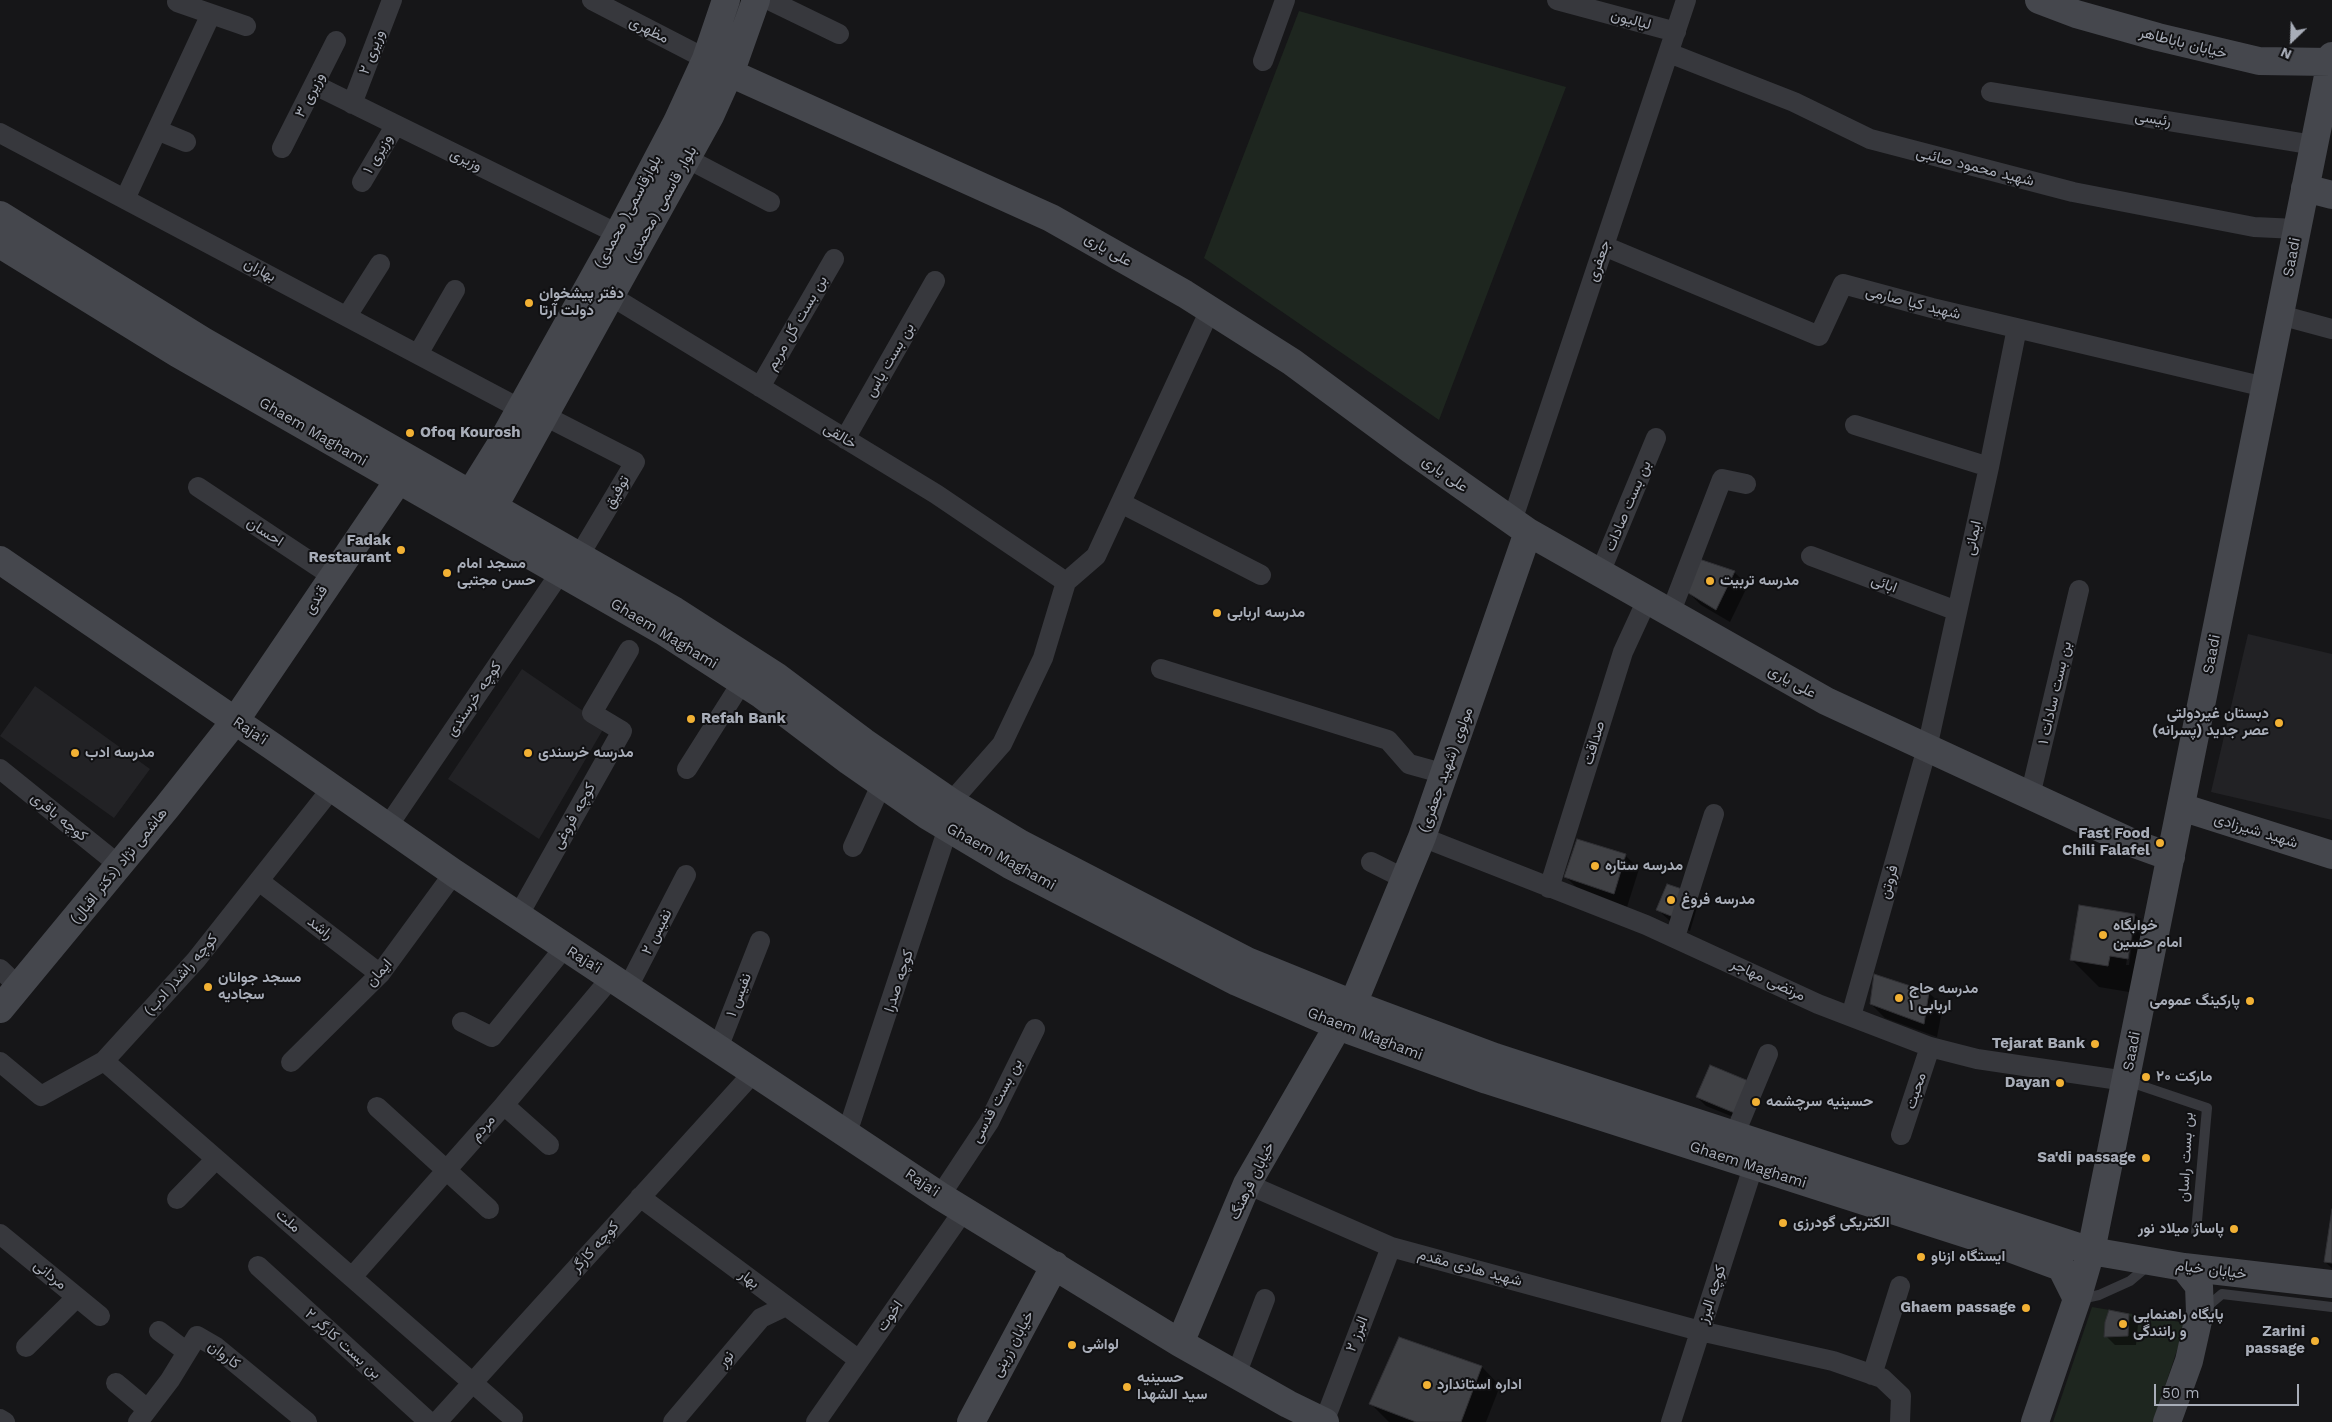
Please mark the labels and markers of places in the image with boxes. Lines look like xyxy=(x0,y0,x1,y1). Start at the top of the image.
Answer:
place label: دفتر پیشخوان دولت آرتا xyxy=(539,285,624,320)
marker: دفتر پیشخوان دولت آرتا xyxy=(523,297,535,309)
place label: Ofoq Kourosh xyxy=(420,424,521,442)
marker: Ofoq Kourosh xyxy=(404,427,416,439)
place label: Fadak Restaurant xyxy=(309,532,391,567)
marker: Fadak Restaurant xyxy=(395,544,407,556)
place label: مسجد امام حسن مجتبی xyxy=(457,555,535,590)
marker: مسجد امام حسن مجتبی xyxy=(441,567,453,579)
place label: مدرسه تربیت xyxy=(1720,572,1799,590)
marker: مدرسه تربیت xyxy=(1704,575,1716,587)
place label: مدرسه اربابی xyxy=(1227,604,1305,622)
marker: مدرسه اربابی xyxy=(1211,607,1223,619)
place label: دبستان غیردولتی عصر جدید (پسرانه) xyxy=(2152,705,2269,740)
place label: Refah Bank xyxy=(701,710,786,728)
marker: Refah Bank xyxy=(685,713,697,725)
marker: دبستان غیردولتی عصر جدید (پسرانه) xyxy=(2273,717,2285,729)
place label: مدرسه ادب xyxy=(85,744,155,762)
place label: مدرسه خرسندی xyxy=(538,744,634,762)
marker: مدرسه ادب xyxy=(69,747,81,759)
marker: مدرسه خرسندی xyxy=(522,747,534,759)
place label: Fast Food Chili Falafel xyxy=(2062,825,2150,860)
marker: Fast Food Chili Falafel xyxy=(2154,837,2166,849)
place label: مدرسه ستاره xyxy=(1605,857,1683,875)
marker: مدرسه ستاره xyxy=(1589,860,1601,872)
place label: مدرسه فروغ xyxy=(1681,891,1755,909)
marker: مدرسه فروغ xyxy=(1665,894,1677,906)
place label: خوابگاه امام حسین xyxy=(2113,917,2182,952)
marker: خوابگاه امام حسین xyxy=(2097,929,2109,941)
place label: مسجد جوانان سجادیه xyxy=(218,969,301,1004)
place label: مدرسه حاج اربابی ۱ xyxy=(1909,980,1978,1015)
marker: مسجد جوانان سجادیه xyxy=(202,981,214,993)
marker: مدرسه حاج اربابی ۱ xyxy=(1893,992,1905,1004)
place label: پارکینگ عمومی xyxy=(2149,992,2240,1010)
marker: پارکینگ عمومی xyxy=(2244,995,2256,1007)
place label: Tejarat Bank xyxy=(1992,1035,2085,1053)
marker: Tejarat Bank xyxy=(2089,1038,2101,1050)
place label: مارکت ۲۰ xyxy=(2156,1068,2212,1086)
marker: مارکت ۲۰ xyxy=(2140,1071,2152,1083)
place label: Dayan xyxy=(2005,1074,2050,1092)
marker: Dayan xyxy=(2054,1077,2066,1089)
place label: حسینیه سرچشمه xyxy=(1766,1093,1873,1111)
marker: حسینیه سرچشمه xyxy=(1750,1096,1762,1108)
place label: Sa'di passage xyxy=(2037,1149,2136,1167)
marker: Sa'di passage xyxy=(2140,1152,2152,1164)
place label: الکتریکی گودرزی xyxy=(1793,1214,1890,1232)
marker: الکتریکی گودرزی xyxy=(1777,1217,1789,1229)
place label: پاساژ میلاد نور xyxy=(2138,1220,2224,1238)
marker: پاساژ میلاد نور xyxy=(2228,1223,2240,1235)
place label: ایستگاه ازناو xyxy=(1931,1248,2005,1266)
marker: ایستگاه ازناو xyxy=(1915,1251,1927,1263)
place label: Ghaem passage xyxy=(1900,1299,2016,1317)
marker: Ghaem passage xyxy=(2020,1302,2032,1314)
place label: پایگاه راهنمایی و رانندگی xyxy=(2133,1306,2224,1341)
marker: پایگاه راهنمایی و رانندگی xyxy=(2117,1318,2129,1330)
place label: Zarini passage xyxy=(2245,1323,2305,1358)
marker: Zarini passage xyxy=(2309,1335,2321,1347)
place label: لواشی xyxy=(1082,1336,1119,1354)
marker: لواشی xyxy=(1066,1339,1078,1351)
place label: حسینیه سید الشهدا xyxy=(1137,1369,1207,1404)
place label: اداره استاندارد xyxy=(1437,1376,1522,1394)
marker: اداره استاندارد xyxy=(1421,1379,1433,1391)
marker: حسینیه سید الشهدا xyxy=(1121,1381,1133,1393)

